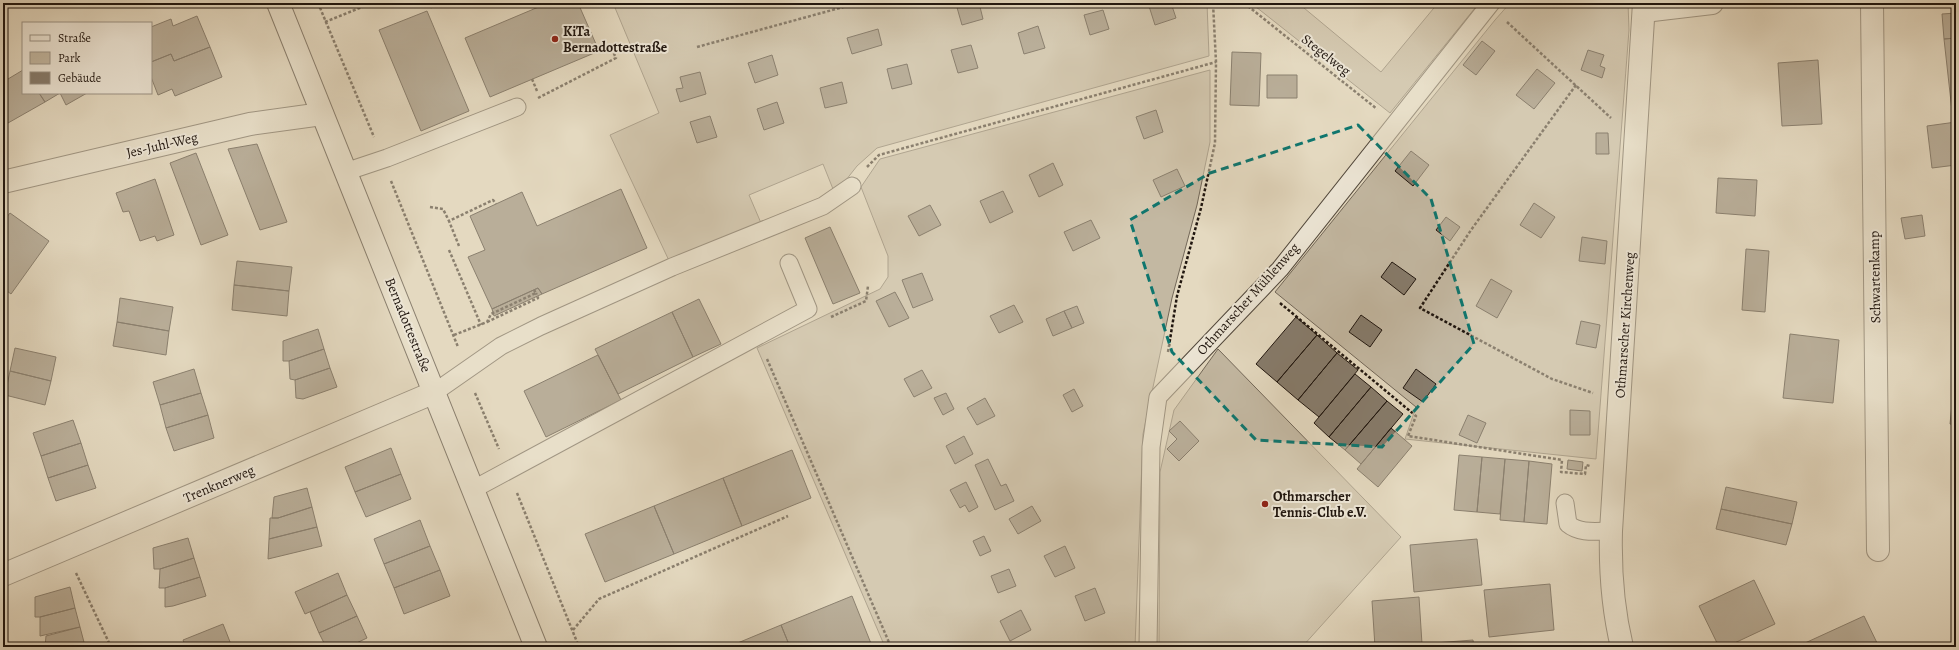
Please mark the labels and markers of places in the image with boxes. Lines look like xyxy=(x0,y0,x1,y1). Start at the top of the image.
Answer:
place label: KiTa Bernadottestraße xyxy=(563,22,668,57)
marker: KiTa Bernadottestraße xyxy=(550,34,560,44)
place label: Othmarscher Tennis-Club e.V. xyxy=(1273,487,1367,522)
marker: Othmarscher Tennis-Club e.V. xyxy=(1260,499,1270,509)

